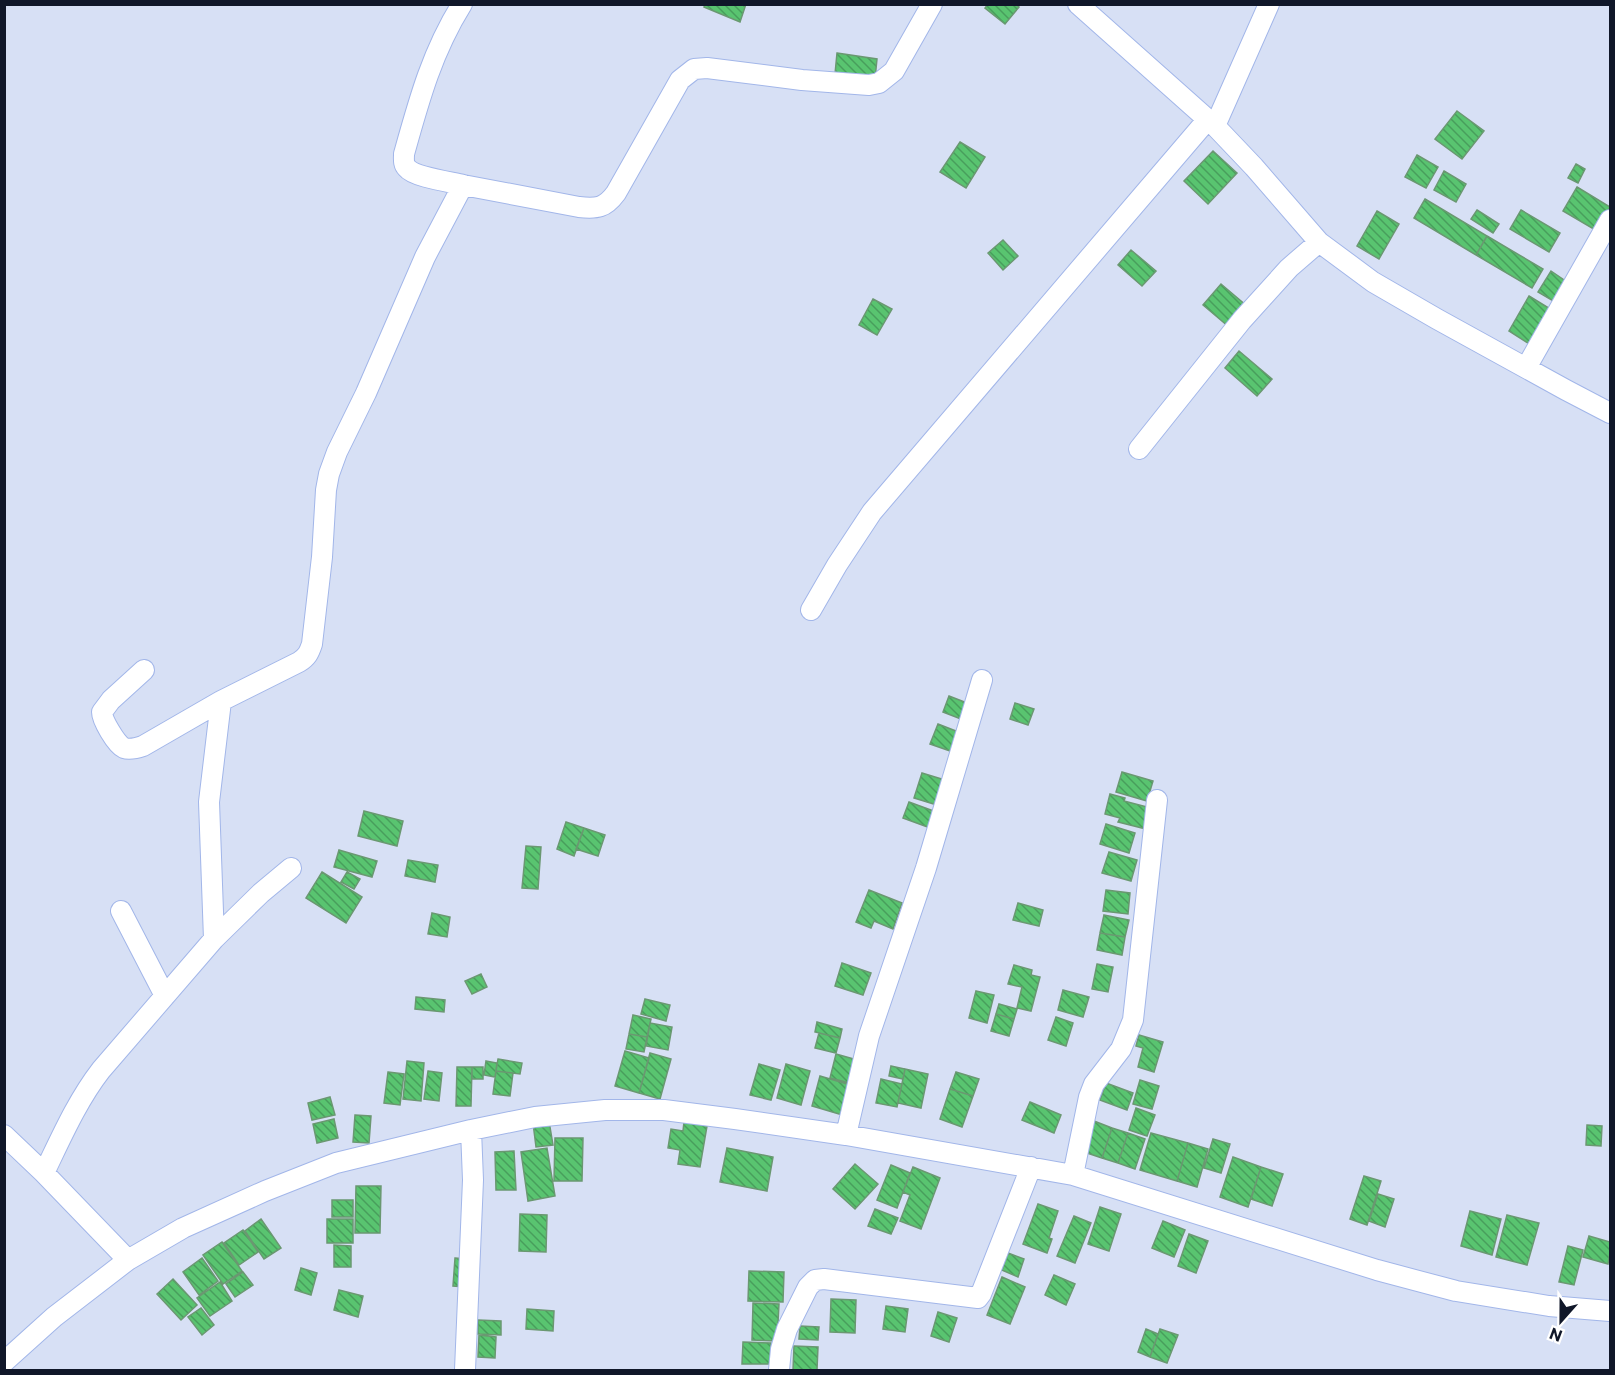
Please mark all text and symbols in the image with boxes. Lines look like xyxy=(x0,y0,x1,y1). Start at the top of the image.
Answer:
north arrow xyxy=(1531,1291,1591,1351)
text: N xyxy=(1546,1324,1564,1346)

